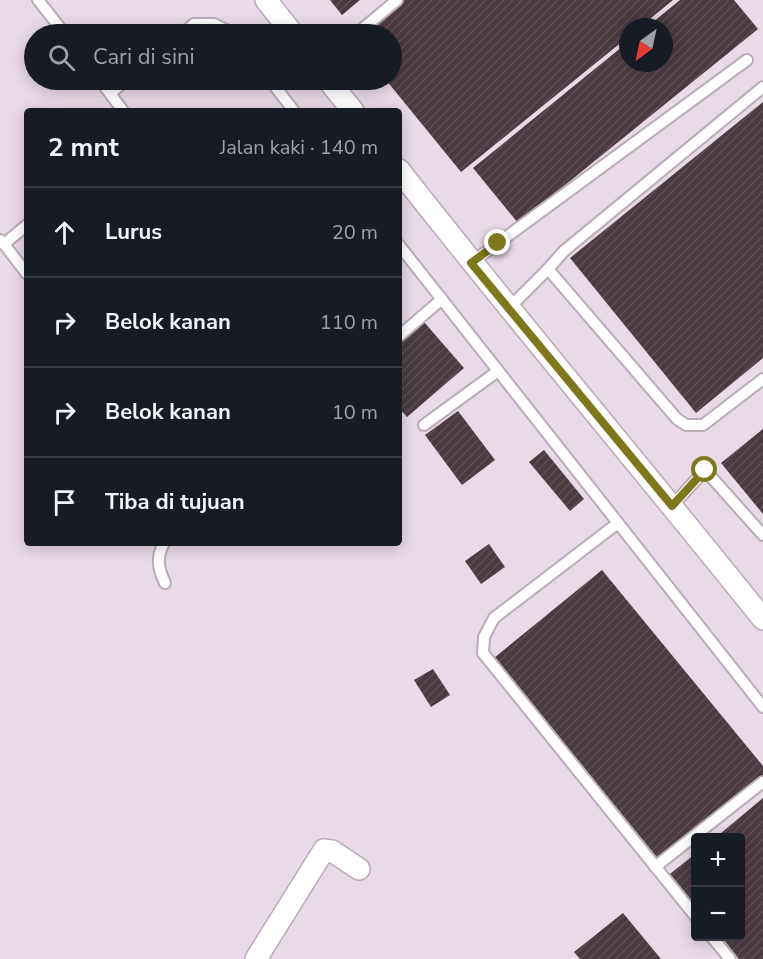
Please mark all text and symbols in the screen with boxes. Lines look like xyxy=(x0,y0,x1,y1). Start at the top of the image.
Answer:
north arrow xyxy=(619,18,673,72)
search box xyxy=(24,24,402,90)
icon: search xyxy=(45,41,78,74)
text: Cari di sini xyxy=(93,42,195,72)
text: 2 mnt xyxy=(48,130,119,165)
text: Jalan kaki · 140 m xyxy=(220,134,378,161)
icon: ahead xyxy=(48,216,81,249)
text: Lurus xyxy=(105,217,162,247)
text: 20 m xyxy=(332,219,378,246)
route end xyxy=(484,229,510,255)
icon: right xyxy=(48,306,81,339)
text: Belok kanan xyxy=(105,307,231,337)
text: 110 m xyxy=(320,309,378,336)
icon: right xyxy=(48,396,81,429)
text: Belok kanan xyxy=(105,397,231,427)
text: 10 m xyxy=(332,399,378,426)
route start xyxy=(691,456,717,482)
icon: arrive xyxy=(48,486,81,519)
text: Tiba di tujuan xyxy=(105,487,245,517)
map controls xyxy=(691,833,745,941)
button: + xyxy=(691,833,745,887)
button: − xyxy=(691,887,745,941)

